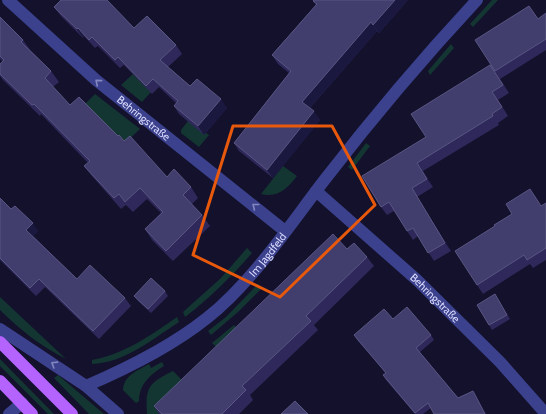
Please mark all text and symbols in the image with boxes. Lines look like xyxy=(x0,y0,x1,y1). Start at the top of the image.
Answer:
one-way arrow xyxy=(96,79,103,86)
street label: Behringstraße xyxy=(114,92,174,144)
one-way arrow xyxy=(252,204,259,211)
street label: Im Jagdfeld xyxy=(246,230,289,280)
street label: Behringstraße xyxy=(407,270,463,326)
one-way arrow xyxy=(51,361,58,368)

